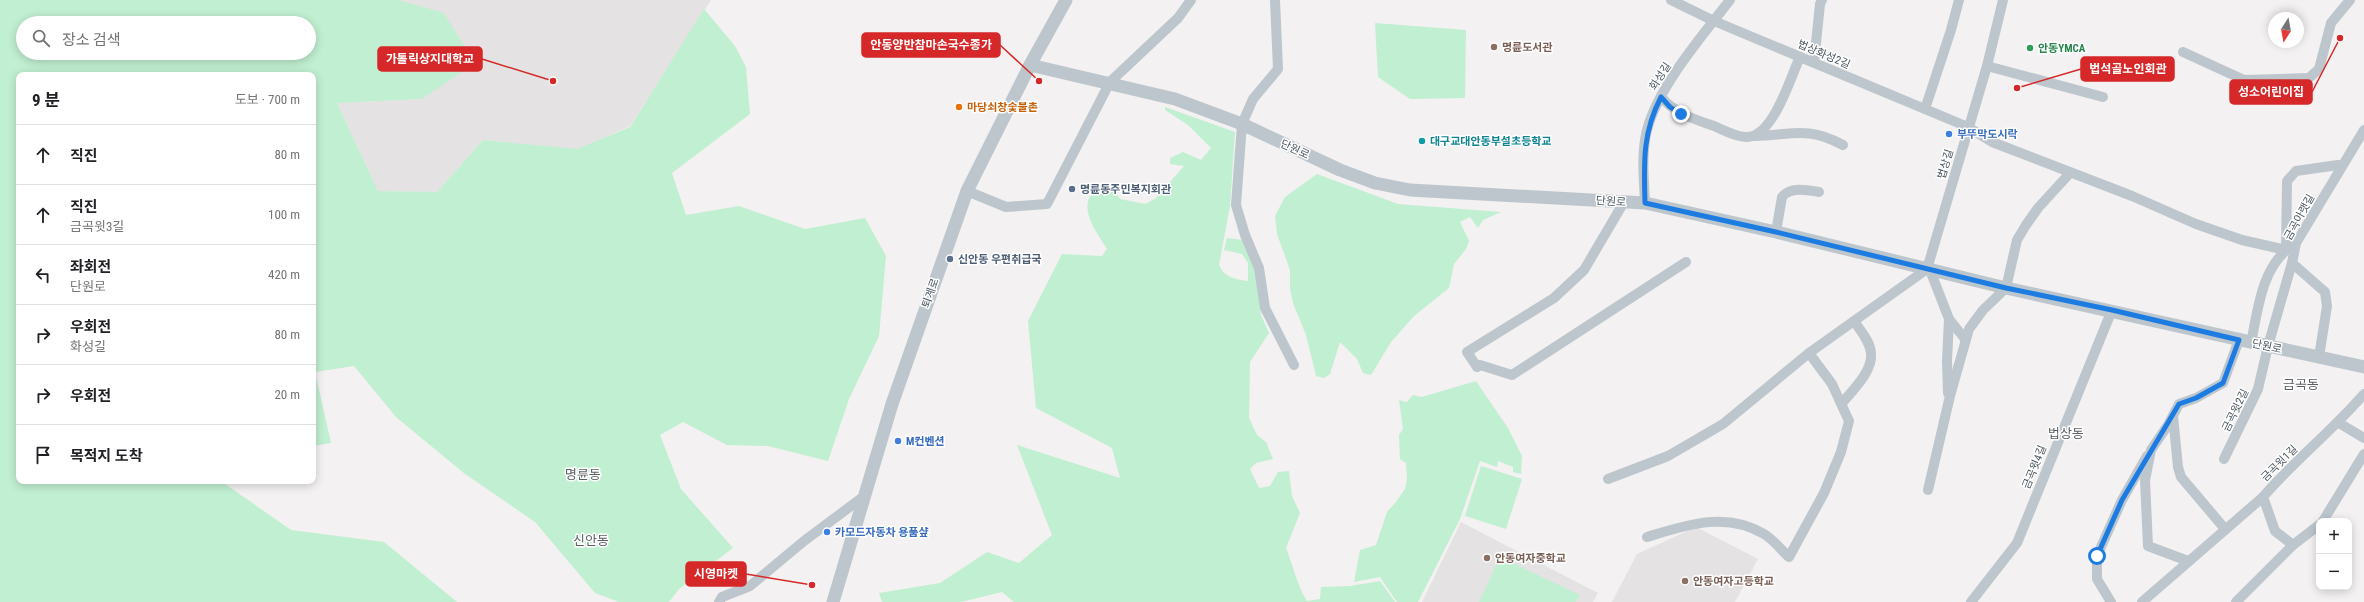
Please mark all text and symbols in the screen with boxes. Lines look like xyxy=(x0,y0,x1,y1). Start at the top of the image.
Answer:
north arrow xyxy=(2268,12,2304,48)
search box xyxy=(16,16,316,60)
icon: search xyxy=(30,27,52,49)
text: 장소 검색 xyxy=(62,31,121,49)
callout: 안동양반참마손국수종가 xyxy=(862,33,1000,57)
text: 안동양반참마손국수종가 xyxy=(870,38,992,52)
street label: 법상화성2길 xyxy=(1795,38,1852,71)
place label: 명륜도서관 xyxy=(1502,41,1553,54)
marker: 명륜도서관 xyxy=(1489,42,1499,52)
place label: 안동YMCA xyxy=(2038,42,2086,55)
marker: 안동YMCA xyxy=(2025,43,2035,53)
callout: 가톨릭상지대학교 xyxy=(378,47,482,71)
text: 가톨릭상지대학교 xyxy=(386,52,474,66)
callout: 법석골노인회관 xyxy=(2081,57,2174,81)
street label: 화성길 xyxy=(1647,60,1674,93)
text: 법석골노인회관 xyxy=(2089,62,2167,76)
callout: 성소어린이집 xyxy=(2230,80,2312,104)
text: 성소어린이집 xyxy=(2238,85,2304,99)
text: 9 분 xyxy=(32,90,60,110)
text: 도보 · 700 m xyxy=(235,92,300,107)
place label: 마당쇠창숯불촌 xyxy=(967,101,1038,114)
marker: 마당쇠창숯불촌 xyxy=(954,102,964,112)
route end xyxy=(1672,105,1690,123)
place label: 부뚜막도시락 xyxy=(1957,128,2018,141)
marker: 부뚜막도시락 xyxy=(1944,129,1954,139)
place label: 대구교대안동부설초등학교 xyxy=(1430,135,1551,148)
marker: 대구교대안동부설초등학교 xyxy=(1417,136,1427,146)
street label: 단원로 xyxy=(1278,137,1311,162)
icon: ahead xyxy=(32,144,54,166)
text: 직진 xyxy=(70,147,98,165)
text: 80 m xyxy=(274,147,300,162)
street label: 법상길 xyxy=(1935,148,1956,181)
place label: 명륜동주민복지회관 xyxy=(1080,183,1171,196)
marker: 명륜동주민복지회관 xyxy=(1067,184,1077,194)
street label: 금곡아랫길 xyxy=(2281,192,2317,243)
street label: 단원로 xyxy=(1595,194,1627,209)
text: 직진 xyxy=(70,198,98,216)
icon: ahead xyxy=(32,204,54,226)
text: 100 m xyxy=(268,207,300,222)
text: 금곡윗3길 xyxy=(70,219,124,234)
place label: 신안동 우편취급국 xyxy=(958,253,1042,266)
marker: 신안동 우편취급국 xyxy=(945,254,955,264)
text: 좌회전 xyxy=(70,258,111,276)
icon: left xyxy=(32,264,54,286)
text: 420 m xyxy=(268,267,300,282)
street label: 퇴계로 xyxy=(919,277,942,310)
text: 단원로 xyxy=(70,279,106,294)
text: 우회전 xyxy=(70,318,111,336)
icon: right xyxy=(32,324,54,346)
text: 80 m xyxy=(274,327,300,342)
street label: 단원로 xyxy=(2251,337,2283,356)
text: 화성길 xyxy=(70,339,106,354)
district label: 금곡동 xyxy=(2283,377,2319,392)
icon: right xyxy=(32,384,54,406)
text: 우회전 xyxy=(70,387,111,405)
text: 20 m xyxy=(274,387,300,402)
street label: 금곡윗2길 xyxy=(2220,387,2251,434)
district label: 법상동 xyxy=(2048,426,2084,441)
place label: M컨벤션 xyxy=(906,435,945,448)
marker: M컨벤션 xyxy=(893,436,903,446)
street label: 금곡윗4길 xyxy=(2020,443,2049,491)
street label: 금곡윗1길 xyxy=(2259,443,2300,484)
icon: arrive xyxy=(32,444,54,466)
text: 목적지 도착 xyxy=(70,447,142,465)
district label: 명륜동 xyxy=(565,467,601,482)
map controls xyxy=(2316,518,2352,590)
button: + xyxy=(2316,518,2352,554)
place label: 카모드자동차 용품샾 xyxy=(835,526,929,539)
marker: 카모드자동차 용품샾 xyxy=(822,527,832,537)
district label: 신안동 xyxy=(573,533,609,548)
route start xyxy=(2088,547,2106,565)
place label: 안동여자중학교 xyxy=(1495,552,1566,565)
marker: 안동여자중학교 xyxy=(1482,553,1492,563)
button: − xyxy=(2316,554,2352,590)
callout: 시영마켓 xyxy=(686,562,746,586)
text: 시영마켓 xyxy=(694,567,738,581)
place label: 안동여자고등학교 xyxy=(1693,575,1774,588)
marker: 안동여자고등학교 xyxy=(1680,576,1690,586)

